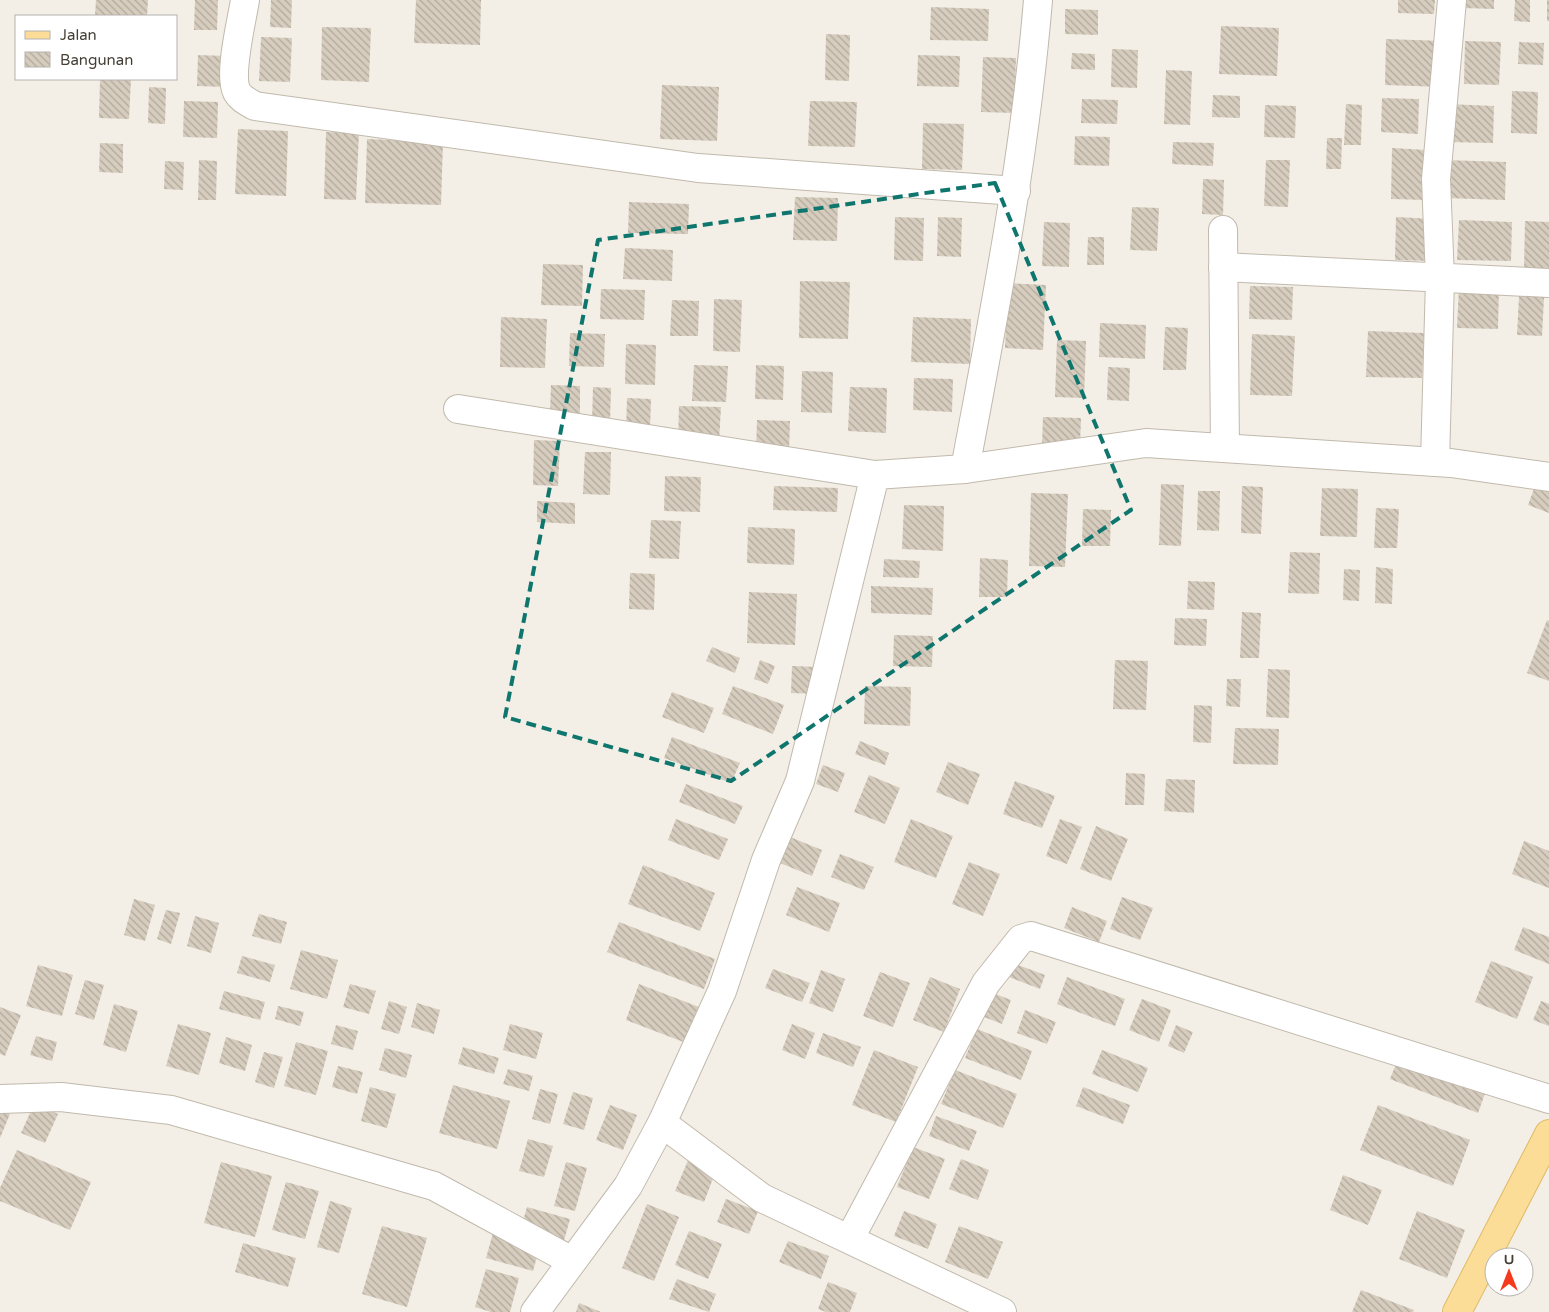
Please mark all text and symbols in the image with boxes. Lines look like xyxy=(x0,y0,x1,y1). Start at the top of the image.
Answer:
legend xyxy=(15,15,178,80)
text: Jalan xyxy=(60,26,97,44)
text: Bangunan xyxy=(60,51,133,69)
north arrow xyxy=(1484,1247,1534,1297)
text: U xyxy=(1504,1251,1514,1268)

